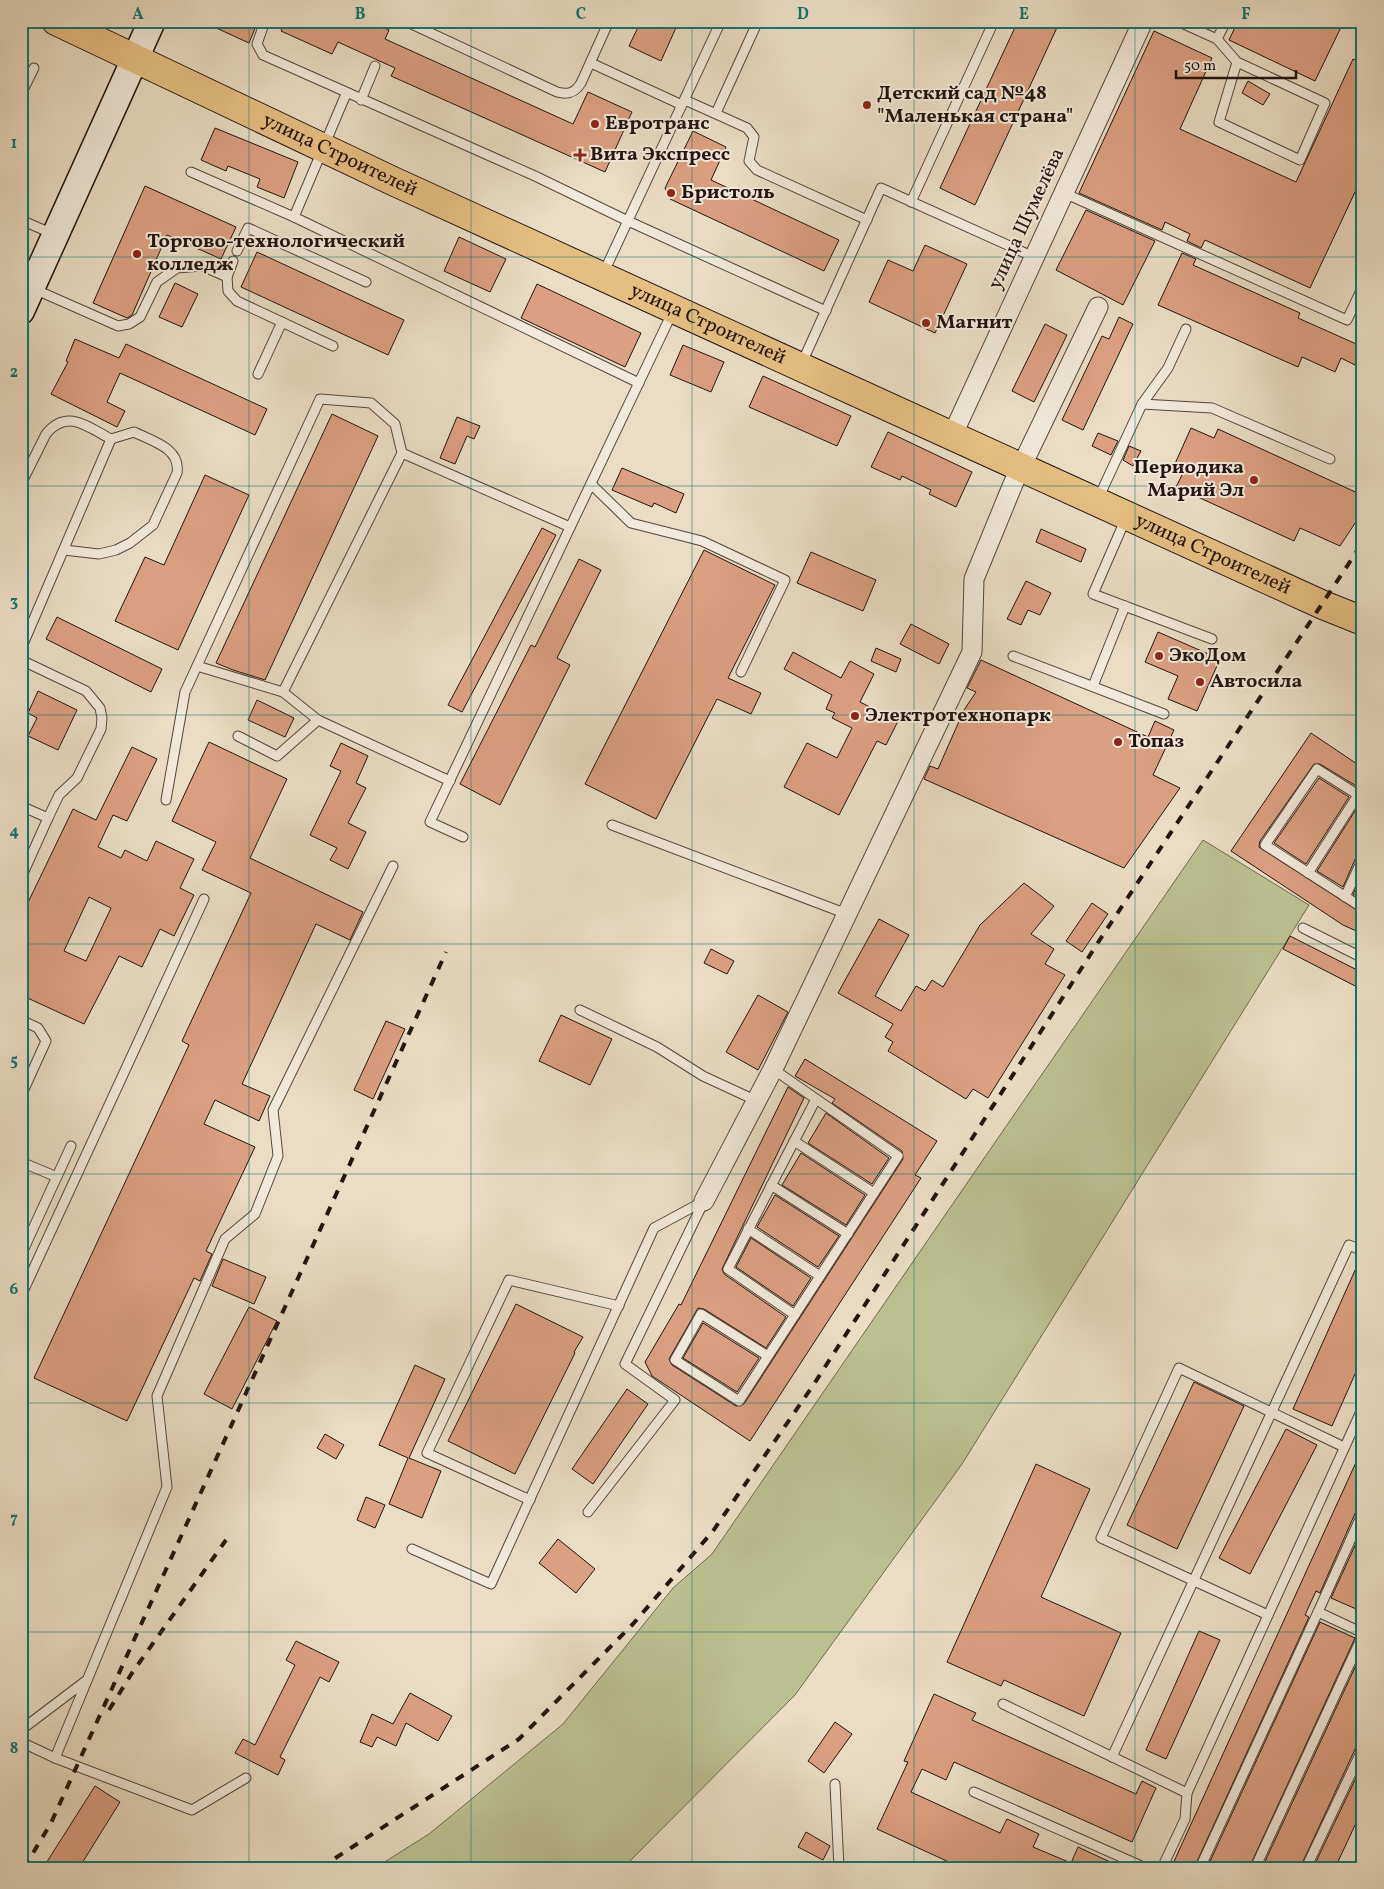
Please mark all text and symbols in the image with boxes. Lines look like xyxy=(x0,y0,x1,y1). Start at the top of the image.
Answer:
text: A xyxy=(132,4,144,26)
text: B xyxy=(355,4,366,26)
text: C xyxy=(576,4,586,26)
text: D xyxy=(797,4,809,26)
text: E xyxy=(1019,4,1029,26)
text: F xyxy=(1241,4,1251,26)
scale bar xyxy=(1176,48,1296,80)
text: 50 m xyxy=(1184,56,1216,77)
place label: Детский сад №48 "Маленькая страна" xyxy=(877,80,1073,131)
marker: Детский сад №48 "Маленькая страна" xyxy=(861,99,873,111)
street label: улица Строителей xyxy=(258,107,422,204)
place label: Евротранс xyxy=(605,110,710,138)
marker: Евротранс xyxy=(589,118,601,130)
text: 1 xyxy=(11,133,17,155)
place label: Вита Экспресс xyxy=(590,141,730,169)
street label: улица Шумелёва xyxy=(982,144,1072,294)
marker: Вита Экспресс xyxy=(574,149,586,161)
place label: Бристоль xyxy=(681,179,775,207)
marker: Бристоль xyxy=(665,187,677,199)
place label: Торгово-технологический колледж xyxy=(147,228,405,279)
marker: Торгово-технологический колледж xyxy=(131,248,143,260)
street label: улица Строителей xyxy=(625,277,790,372)
place label: Магнит xyxy=(936,309,1013,337)
marker: Магнит xyxy=(920,317,932,329)
text: 2 xyxy=(10,362,18,384)
place label: Периодика Марий Эл xyxy=(1134,454,1244,505)
marker: Периодика Марий Эл xyxy=(1248,474,1260,486)
street label: улица Строителей xyxy=(1130,507,1295,602)
text: 3 xyxy=(10,591,18,613)
place label: ЭкоДом xyxy=(1169,642,1246,670)
marker: ЭкоДом xyxy=(1153,650,1165,662)
place label: Автосила xyxy=(1210,668,1302,696)
marker: Автосила xyxy=(1194,676,1206,688)
place label: Электротехнопарк xyxy=(865,702,1051,730)
marker: Электротехнопарк xyxy=(849,710,861,722)
place label: Топаз xyxy=(1128,728,1184,756)
marker: Топаз xyxy=(1112,736,1124,748)
text: 4 xyxy=(9,821,19,843)
text: 5 xyxy=(10,1050,18,1072)
text: 6 xyxy=(10,1279,19,1301)
text: 7 xyxy=(10,1508,18,1530)
text: 8 xyxy=(10,1738,18,1760)

